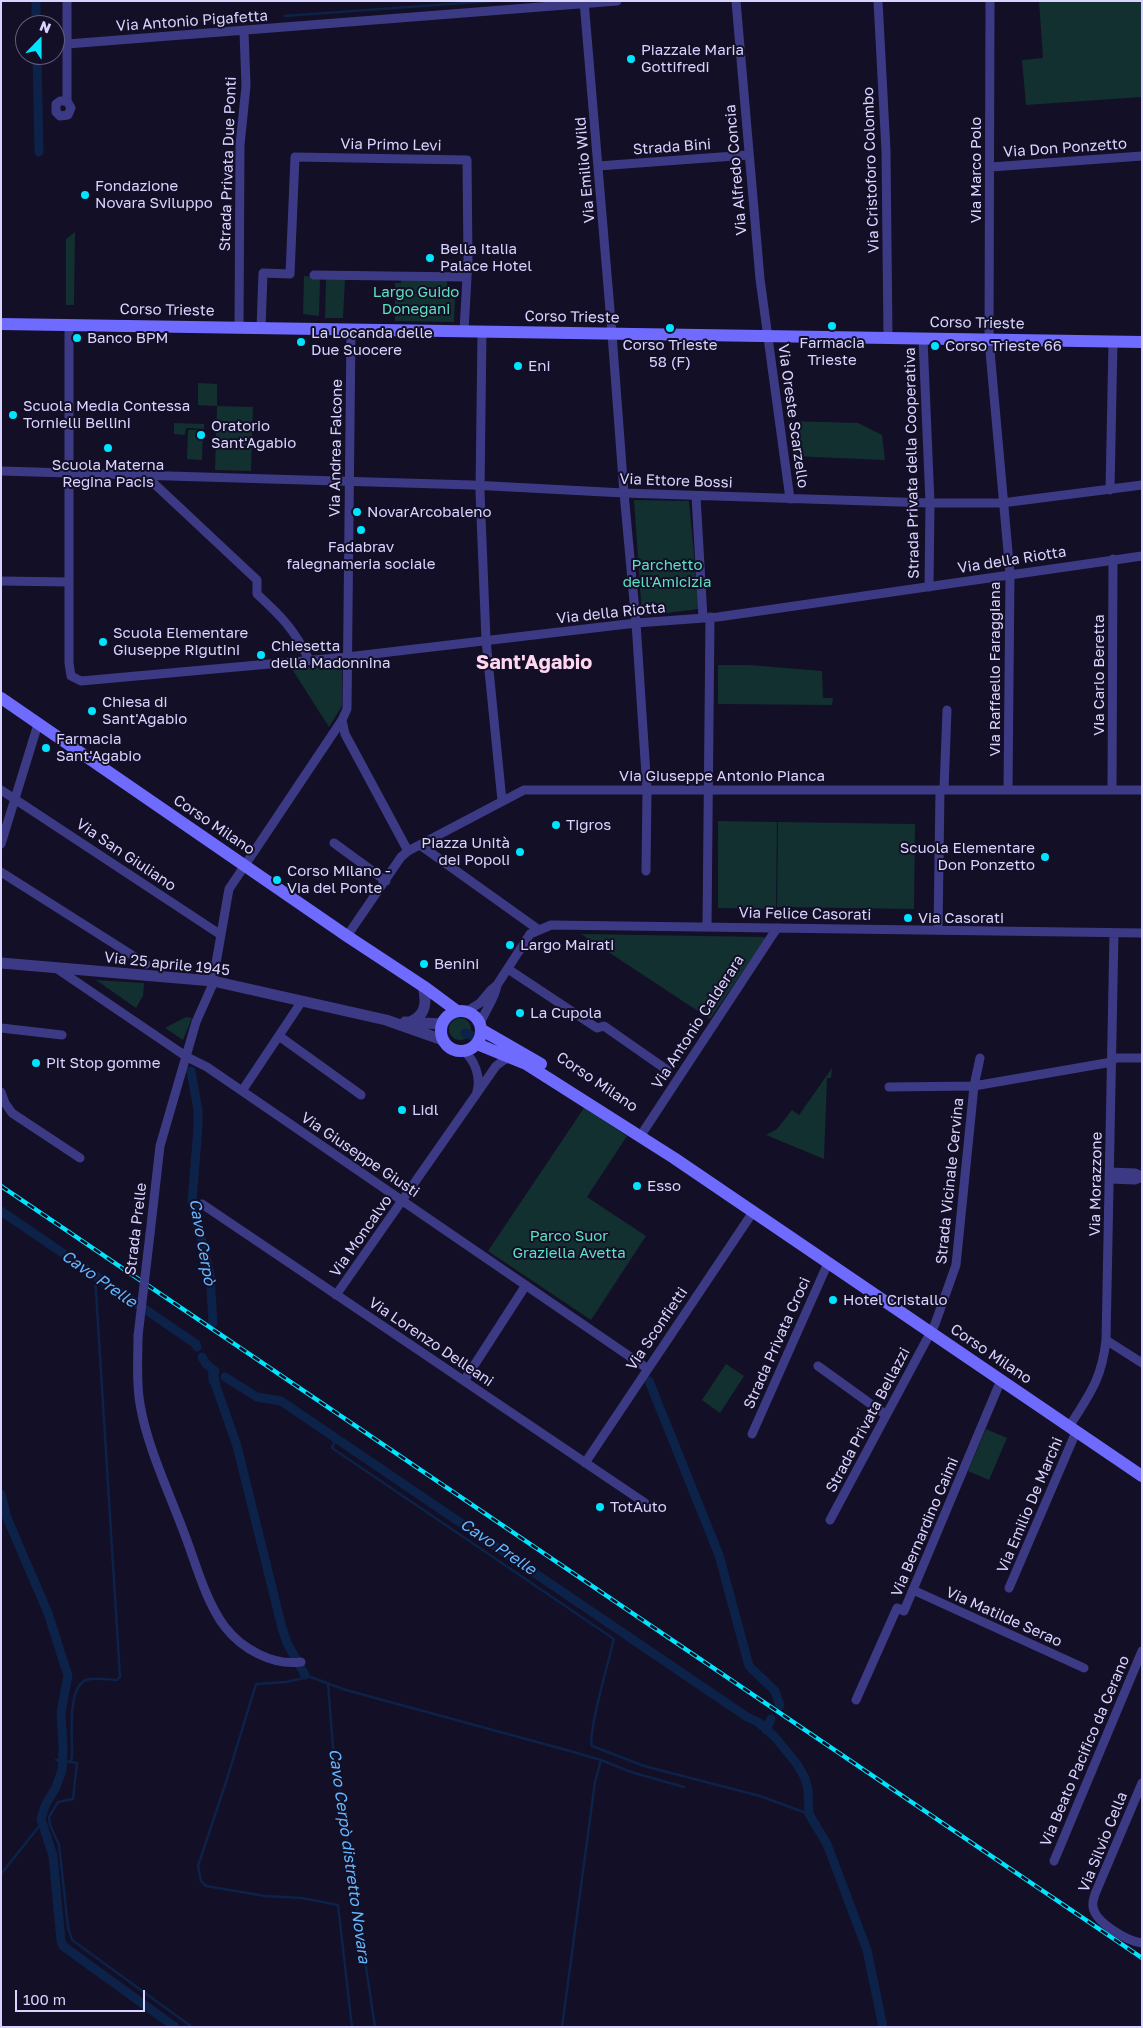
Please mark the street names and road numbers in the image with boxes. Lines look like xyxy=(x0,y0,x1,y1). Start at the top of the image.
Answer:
street label: Via Antonio Pigafetta xyxy=(115,7,269,35)
street label: Strada Privata Due Ponti xyxy=(216,76,240,252)
street label: Via Cristoforo Colombo xyxy=(859,87,883,253)
street label: Via Alfredo Concia xyxy=(721,104,751,236)
street label: Via Emilio Wild xyxy=(571,116,599,224)
street label: Via Marco Polo xyxy=(967,117,985,223)
street label: Via Primo Levi xyxy=(340,135,442,155)
street label: Strada Bini xyxy=(632,135,712,159)
street label: Via Don Ponzetto xyxy=(1003,135,1127,161)
street label: Corso Trieste xyxy=(119,300,215,320)
street label: Corso Trieste xyxy=(524,307,620,327)
street label: Corso Trieste xyxy=(929,313,1025,333)
street label: Via Oreste Scarzello xyxy=(774,343,812,489)
street label: Strada Privata della Cooperativa xyxy=(901,347,923,579)
street label: Via Andrea Falcone xyxy=(326,379,346,517)
street label: Via Ettore Bossi xyxy=(619,470,733,492)
street label: Via della Riotta xyxy=(956,543,1068,577)
street label: Via Raffaello Faraggiana xyxy=(986,582,1004,756)
street label: Via della Riotta xyxy=(556,598,666,628)
street label: Via Carlo Beretta xyxy=(1090,614,1108,736)
street label: Via Giuseppe Antonio Pianca xyxy=(619,767,825,785)
street label: Corso Milano xyxy=(170,791,258,859)
street label: Via San Giuliano xyxy=(73,815,179,895)
street label: Via Felice Casorati xyxy=(738,904,872,924)
street label: Via 25 aprile 1945 xyxy=(103,948,231,980)
street label: Via Antonio Calderara xyxy=(648,952,748,1092)
street label: Corso Milano xyxy=(553,1048,641,1116)
street label: Strada Vicinale Cervina xyxy=(932,1097,968,1265)
street label: Via Giuseppe Giusti xyxy=(297,1109,423,1201)
street label: Via Morazzone xyxy=(1086,1131,1106,1237)
street label: Strada Prelle xyxy=(121,1182,151,1276)
street label: Via Moncalvo xyxy=(326,1192,396,1280)
street label: Strada Privata Croci xyxy=(740,1274,814,1412)
street label: Via Sconfietti xyxy=(623,1284,691,1374)
street label: Via Lorenzo Delleani xyxy=(365,1293,497,1391)
street label: Corso Milano xyxy=(947,1320,1035,1388)
street label: Strada Privata Bellazzi xyxy=(822,1345,914,1495)
street label: Via Emilio De Marchi xyxy=(993,1434,1067,1576)
street label: Via Bernardino Caimi xyxy=(888,1455,962,1599)
street label: Via Matilde Serao xyxy=(943,1583,1065,1651)
street label: Via Beato Pacifico da Cerano xyxy=(1037,1653,1133,1849)
street label: Via Silvio Cella xyxy=(1075,1789,1131,1895)

